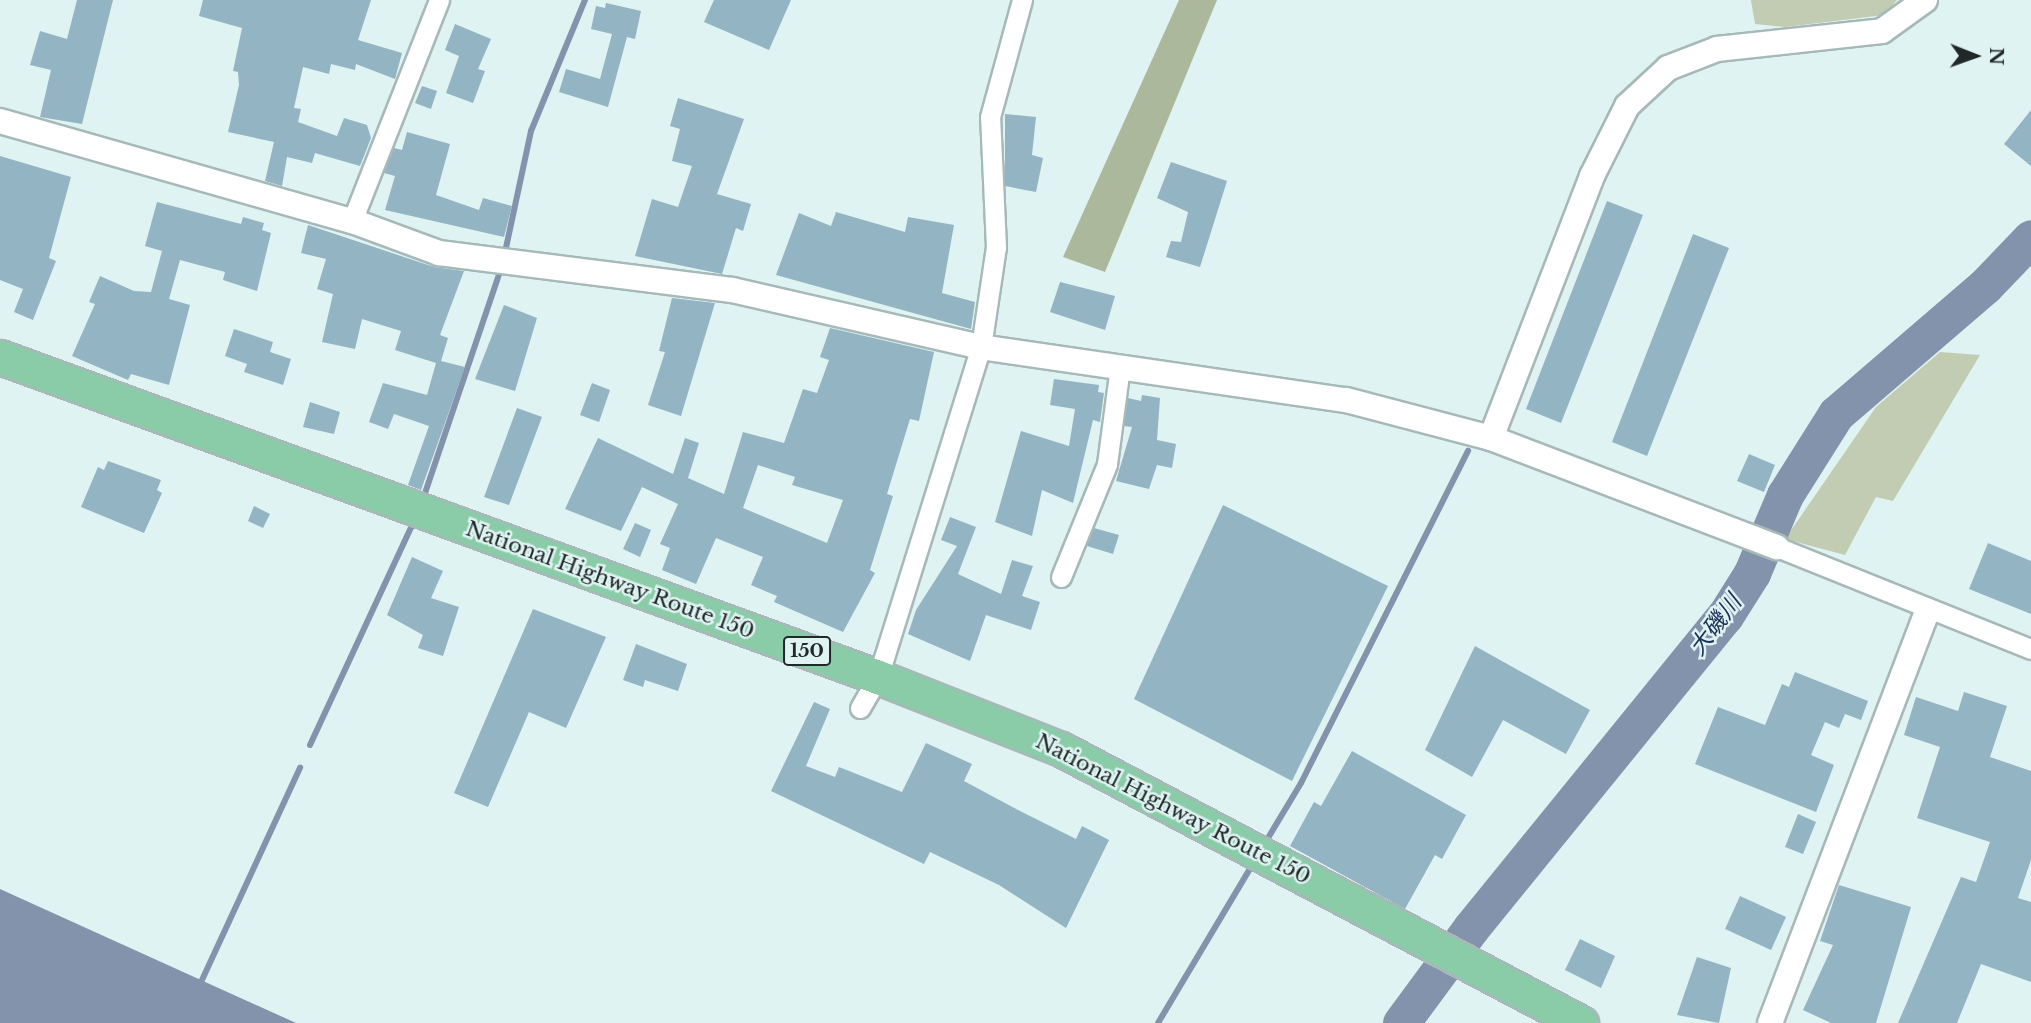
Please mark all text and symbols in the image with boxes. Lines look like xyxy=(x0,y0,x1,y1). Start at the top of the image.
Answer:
north arrow xyxy=(1940,21,2010,91)
text: N xyxy=(1985,47,2008,66)
street label: National Highway Route 150 xyxy=(462,516,758,644)
water label: 大磯川 xyxy=(1683,589,1747,661)
road number: 150 xyxy=(782,636,832,666)
street label: National Highway Route 150 xyxy=(1031,728,1315,890)

